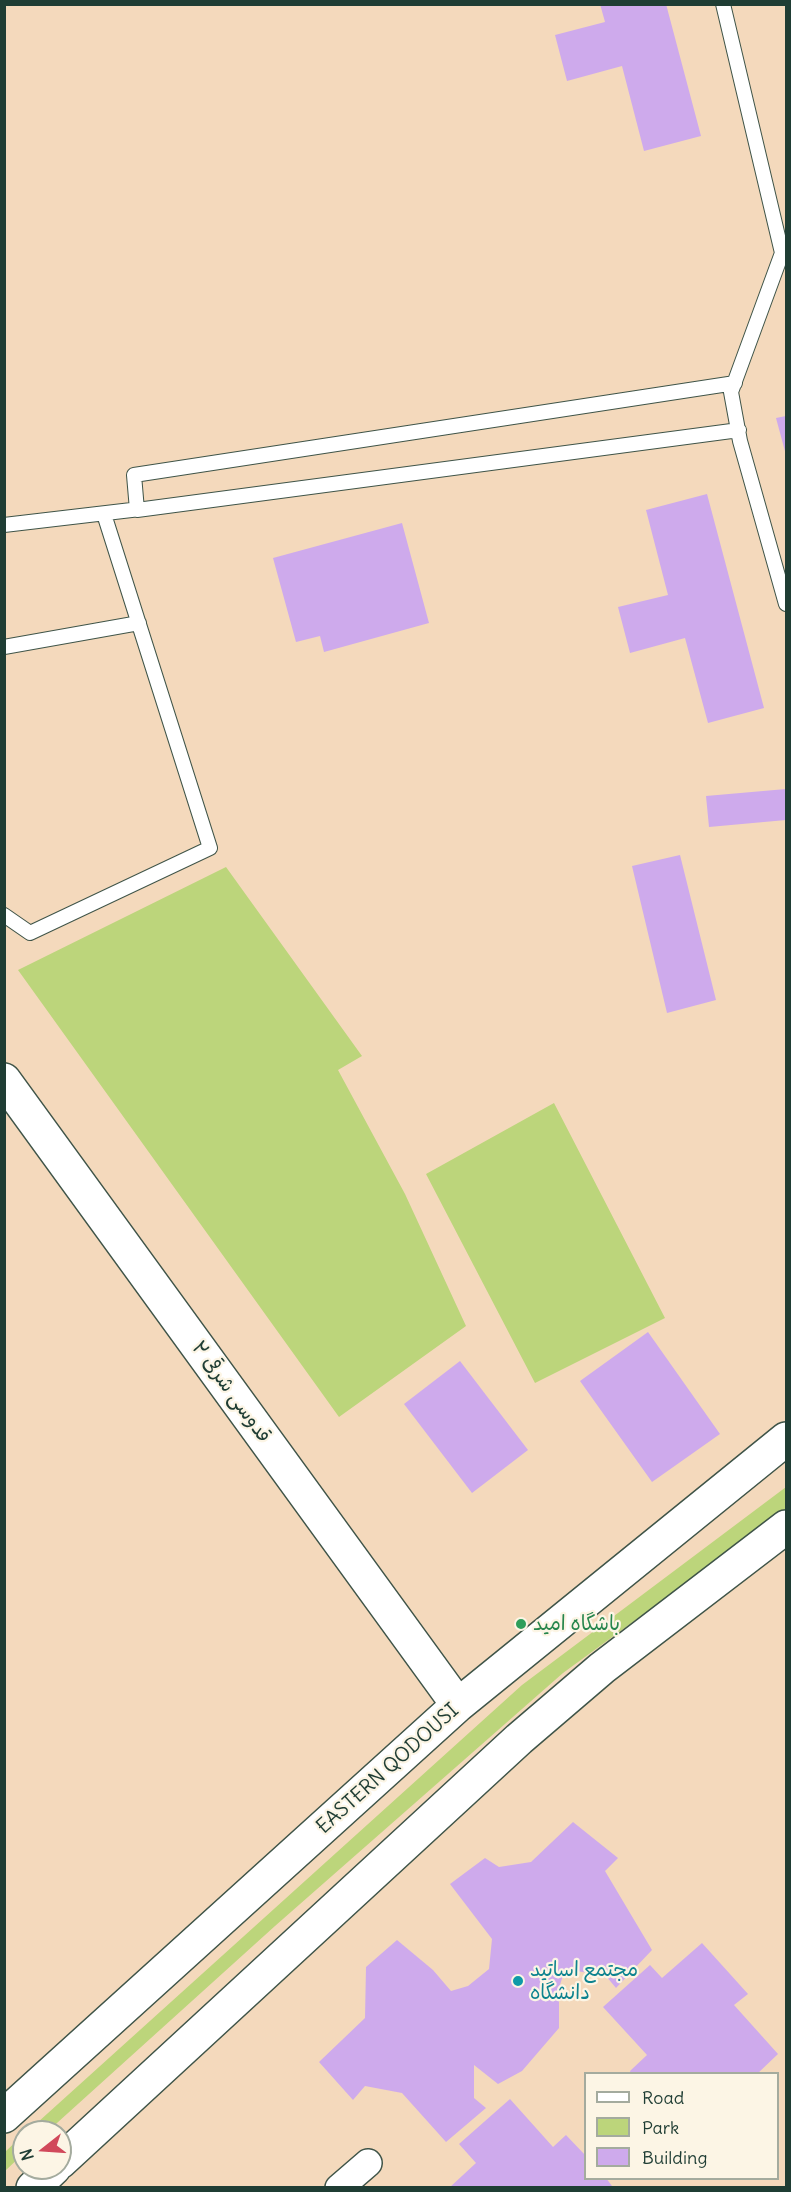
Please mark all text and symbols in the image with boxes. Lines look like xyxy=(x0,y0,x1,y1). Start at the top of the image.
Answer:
street label: قدوسی شرقی ۲ xyxy=(186,1337,276,1447)
place label: باشگاه امید xyxy=(533,1612,620,1636)
marker: باشگاه امید xyxy=(514,1617,528,1631)
street label: EASTERN QODOUSI xyxy=(312,1699,464,1839)
place label: مجتمع اساتید دانشگاه xyxy=(530,1958,638,2005)
marker: مجتمع اساتید دانشگاه xyxy=(511,1974,525,1988)
legend xyxy=(584,2072,779,2180)
text: Road xyxy=(642,2086,684,2109)
text: Park xyxy=(642,2116,679,2139)
north arrow xyxy=(12,2120,72,2180)
text: N xyxy=(16,2146,38,2163)
text: Building xyxy=(642,2146,707,2169)

